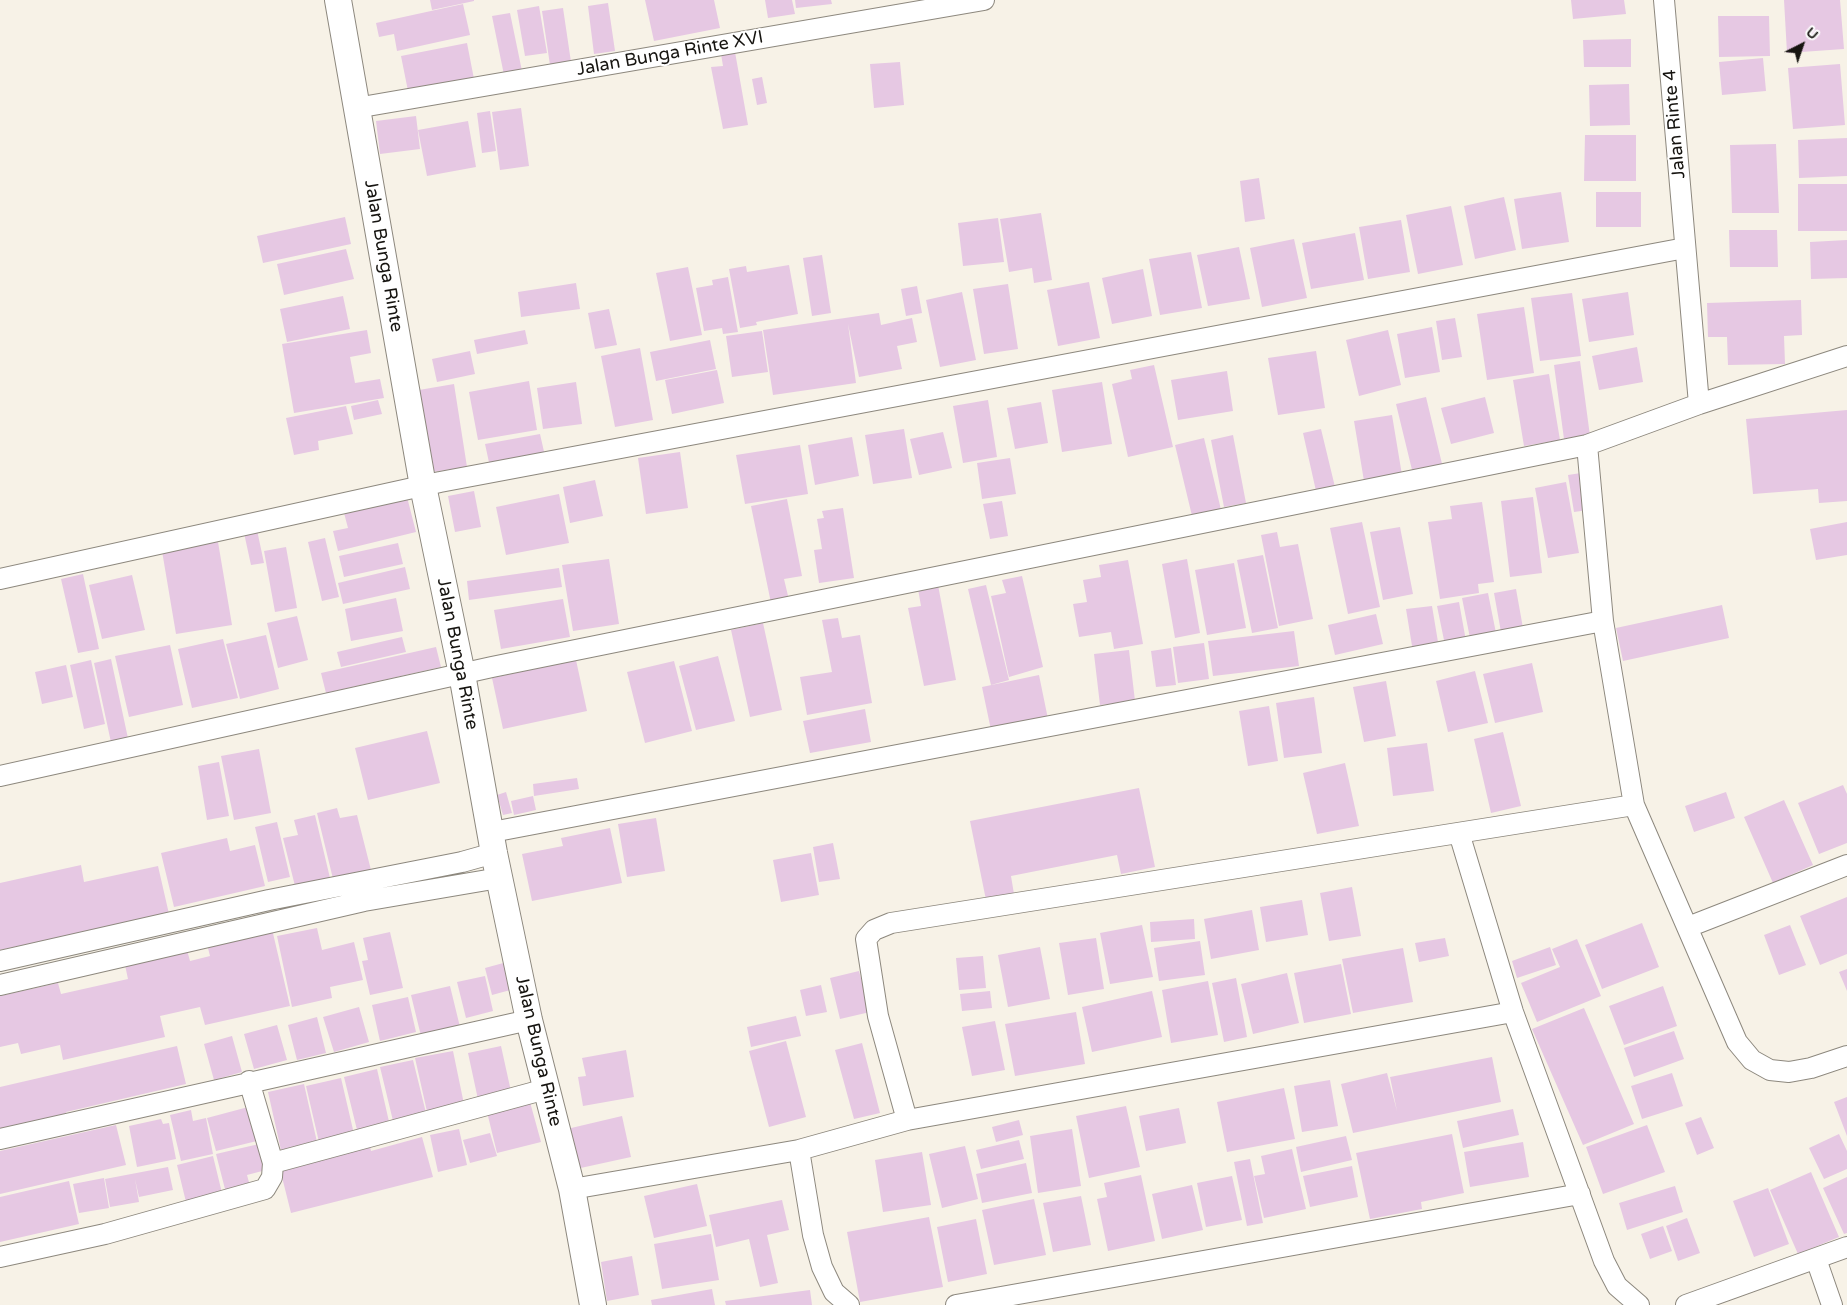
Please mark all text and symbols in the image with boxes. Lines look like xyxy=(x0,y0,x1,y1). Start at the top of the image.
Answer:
north arrow xyxy=(1777,20,1827,70)
text: U xyxy=(1803,23,1822,43)
street label: Jalan Bunga Rinte XVI xyxy=(575,27,765,81)
street label: Jalan Rinte 4 xyxy=(1659,68,1691,180)
street label: Jalan Bunga Rinte xyxy=(359,178,407,334)
street label: Jalan Bunga Rinte xyxy=(432,576,482,732)
street label: Jalan Bunga Rinte xyxy=(510,973,566,1129)

